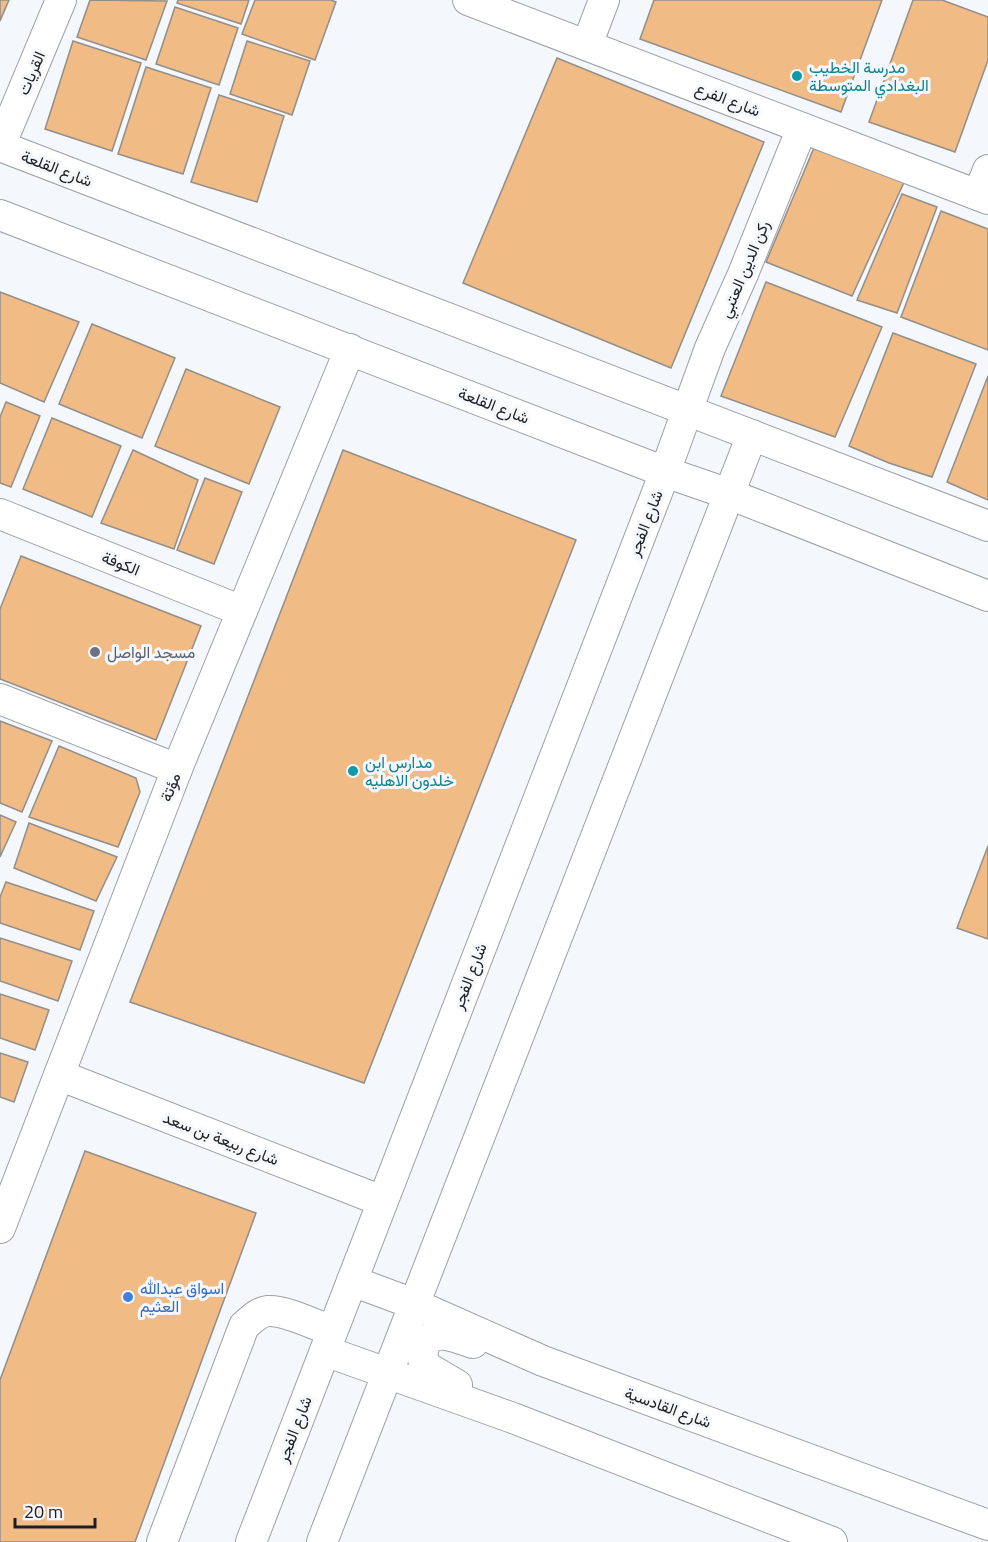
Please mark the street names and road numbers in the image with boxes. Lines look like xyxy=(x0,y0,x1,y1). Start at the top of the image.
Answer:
street label: القريات xyxy=(11,47,51,99)
street label: شارع الفرع xyxy=(692,76,764,122)
street label: شارع القلعة xyxy=(18,143,96,193)
street label: ركن الدين العتبي xyxy=(713,216,777,322)
street label: شارع القلعة xyxy=(455,380,533,430)
street label: شارع الفجر xyxy=(621,486,669,560)
street label: الكوفة xyxy=(98,545,144,581)
street label: مؤتة xyxy=(154,769,186,805)
street label: شارع الفجر xyxy=(445,939,493,1013)
street label: شارع ربيعة بن سعد xyxy=(160,1105,282,1171)
street label: شارع القادسية xyxy=(621,1380,715,1434)
street label: شارع الفجر xyxy=(270,1392,318,1466)

